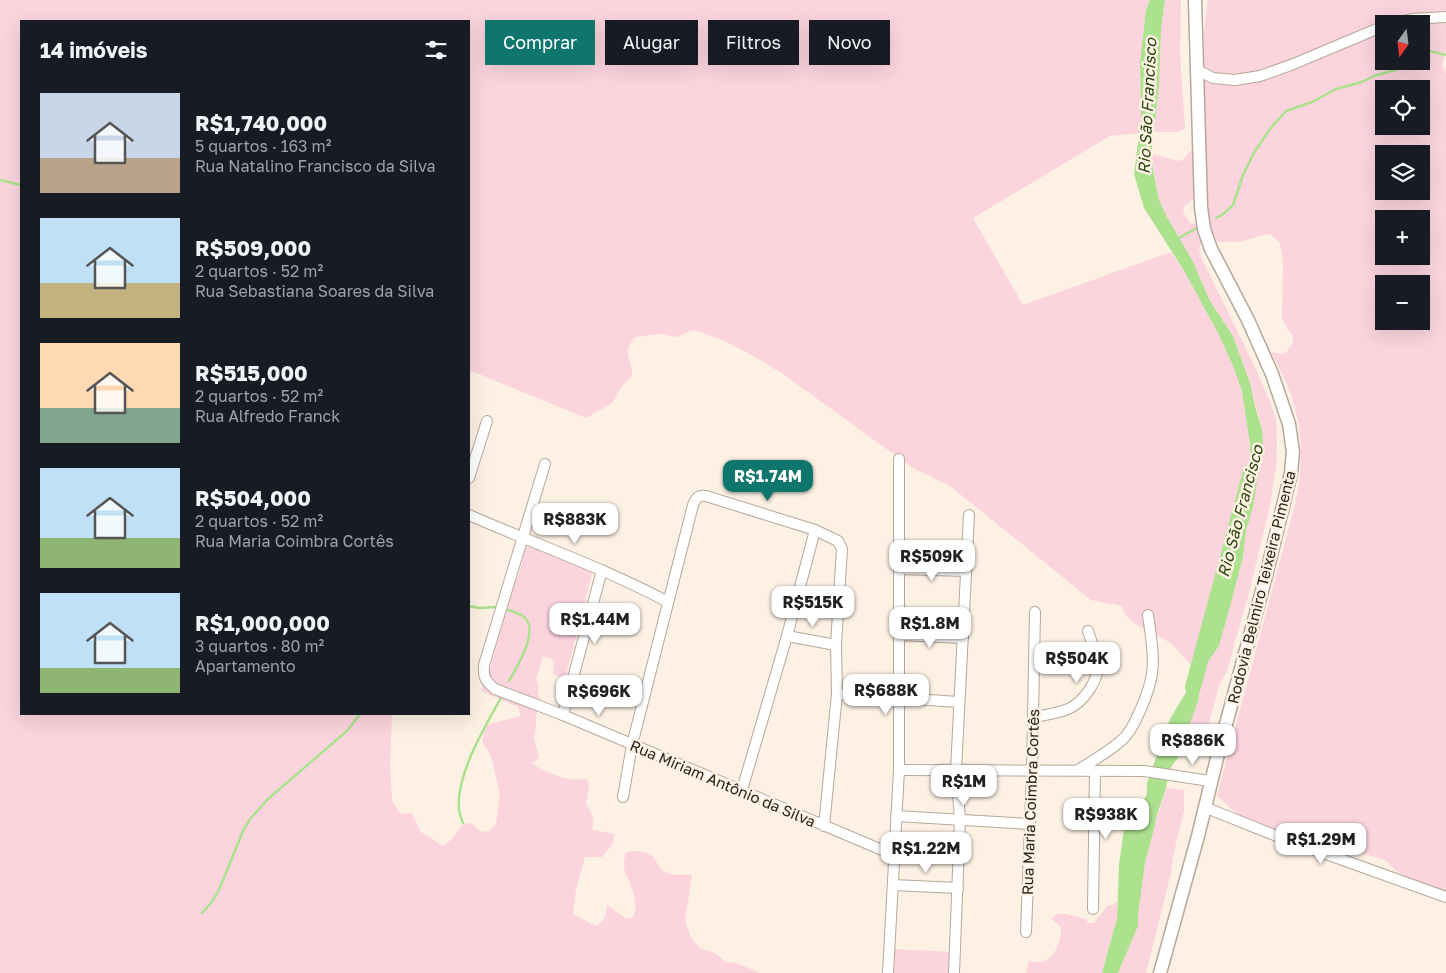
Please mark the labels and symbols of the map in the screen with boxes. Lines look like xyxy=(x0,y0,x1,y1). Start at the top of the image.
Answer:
north arrow xyxy=(1375,15,1430,70)
water label: Rio São Francisco xyxy=(1133,36,1161,174)
water label: Rio São Francisco xyxy=(1213,441,1268,579)
pin: R$1.74M xyxy=(722,460,814,502)
street label: Rodovia Belmiro Teixeira Pimenta xyxy=(1223,469,1299,705)
pin: R$883K xyxy=(534,502,616,545)
pin: R$509K xyxy=(891,540,973,582)
pin: R$515K xyxy=(772,586,854,628)
pin: R$1.44M xyxy=(549,602,641,645)
pin: R$1.8M xyxy=(889,606,971,649)
pin: R$504K xyxy=(1036,642,1118,684)
pin: R$696K xyxy=(558,674,640,717)
pin: R$688K xyxy=(845,674,927,716)
street label: Rua Maria Coimbra Cortês xyxy=(1018,709,1042,895)
pin: R$886K xyxy=(1152,724,1234,766)
street label: Rua Miriam Antônio da Silva xyxy=(628,736,818,830)
pin: R$1M xyxy=(934,764,994,807)
pin: R$938K xyxy=(1065,798,1147,840)
pin: R$1.29M xyxy=(1275,822,1367,865)
pin: R$1.22M xyxy=(880,832,972,874)

